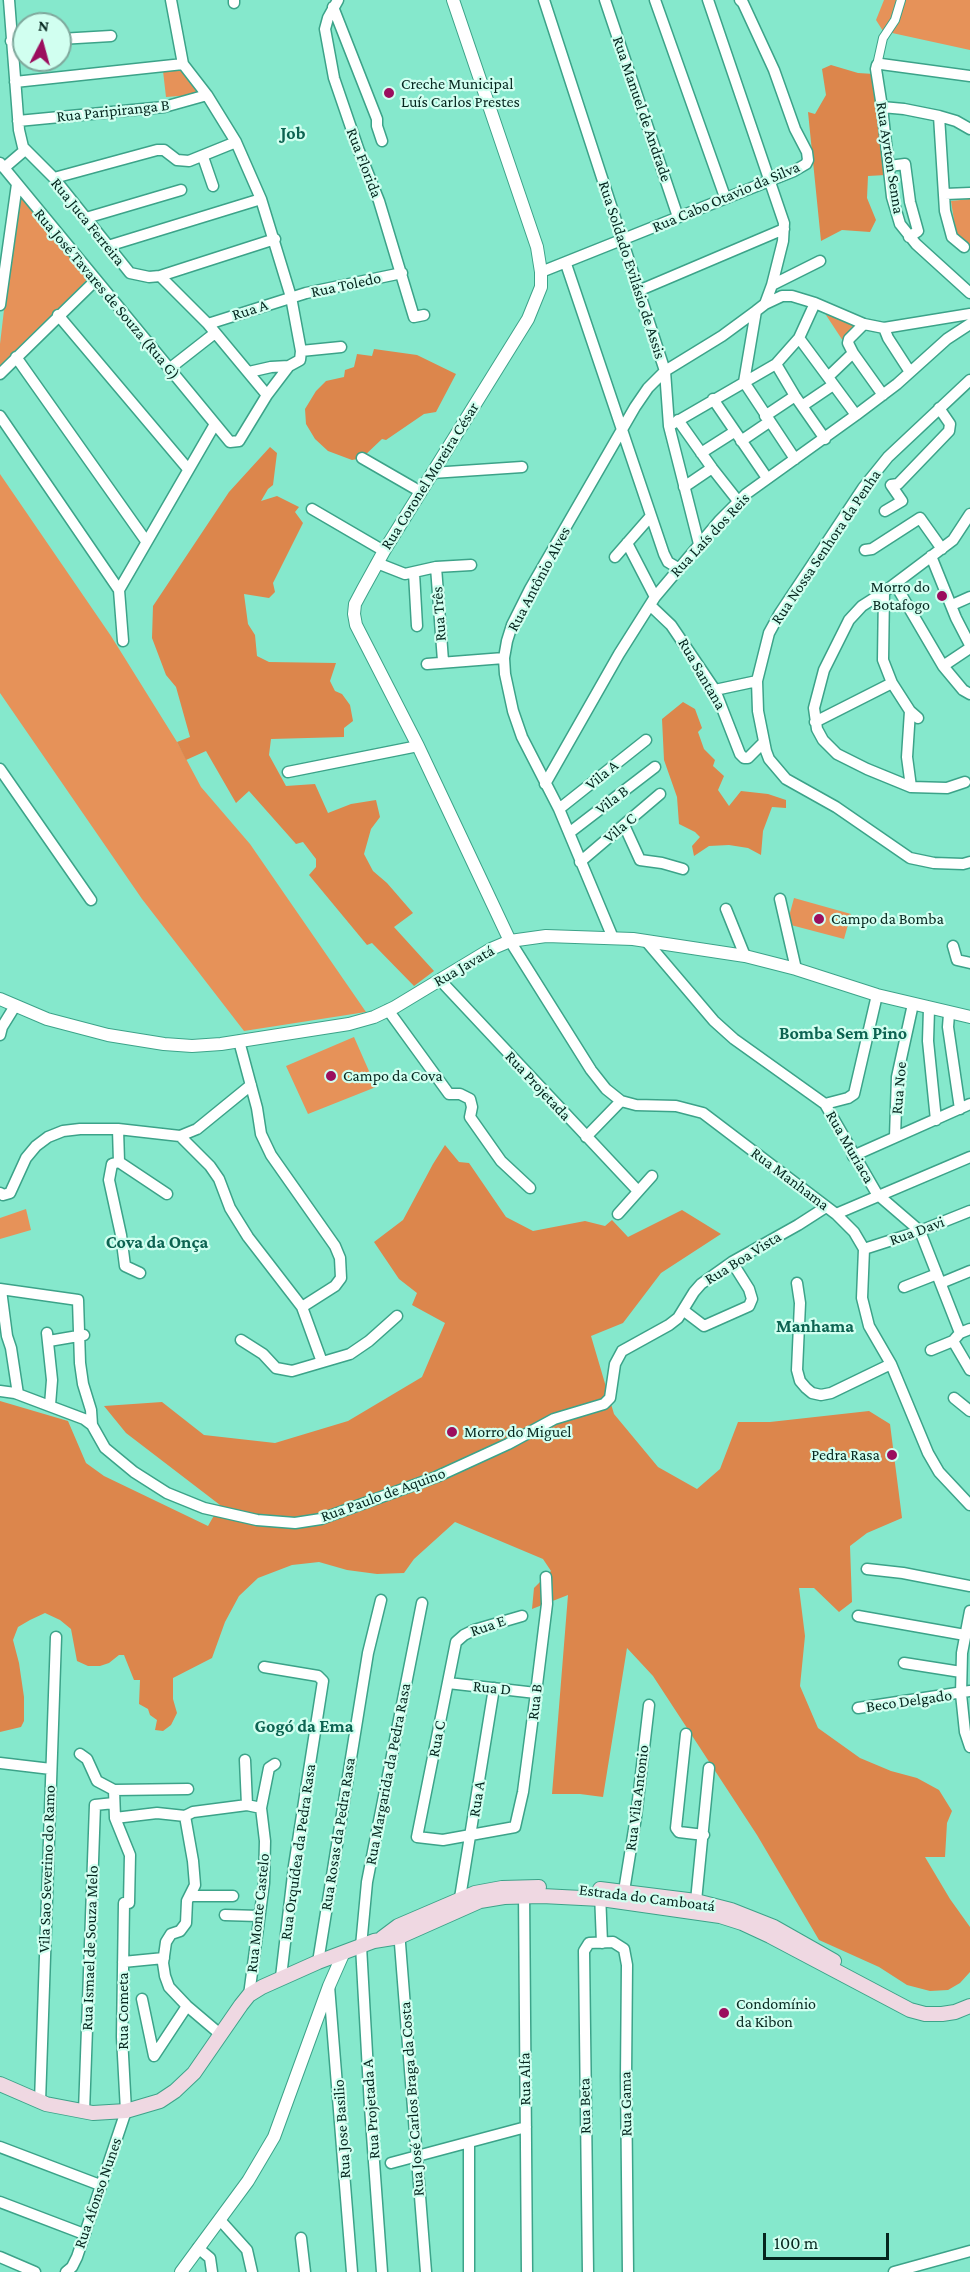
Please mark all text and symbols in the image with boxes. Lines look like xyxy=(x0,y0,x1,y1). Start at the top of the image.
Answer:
north arrow xyxy=(12,12,72,72)
text: N xyxy=(37,17,50,35)
street label: Rua Manuel de Andrade xyxy=(608,34,676,184)
place label: Creche Municipal Luís Carlos Prestes xyxy=(401,74,520,112)
marker: Creche Municipal Luís Carlos Prestes xyxy=(382,86,396,100)
street label: Rua Paripiranga B xyxy=(56,96,170,126)
street label: Rua Ayrton Senna xyxy=(872,101,908,215)
district label: Job xyxy=(280,122,306,144)
street label: Rua Florida xyxy=(342,125,386,201)
street label: Rua Cabo Otavio da Silva xyxy=(649,157,803,237)
street label: Rua Juca Ferreira xyxy=(47,174,129,270)
street label: Rua Soldado Evilásio de Assis xyxy=(594,179,670,361)
street label: Rua José Tavares de Souza (Rua G) xyxy=(30,205,184,383)
street label: Rua Toledo xyxy=(309,268,383,302)
street label: Rua A xyxy=(230,295,270,325)
street label: Rua Coronel Moreira César xyxy=(377,399,483,553)
street label: Rua Nossa Senhora da Penha xyxy=(767,466,885,628)
street label: Rua Laís dos Reis xyxy=(666,489,754,581)
street label: Rua Antônio Alves xyxy=(503,523,575,635)
place label: Morro do Botafogo xyxy=(870,577,930,615)
street label: Rua Três xyxy=(428,586,450,642)
marker: Morro do Botafogo xyxy=(935,589,949,603)
street label: Rua Santana xyxy=(674,635,730,713)
street label: Vila A xyxy=(582,756,622,794)
street label: Vila B xyxy=(592,781,632,819)
street label: Vila C xyxy=(600,809,640,847)
place label: Campo da Bomba xyxy=(831,909,944,929)
marker: Campo da Bomba xyxy=(812,912,826,926)
street label: Rua Javatá xyxy=(430,941,498,991)
district label: Bomba Sem Pino xyxy=(779,1022,907,1044)
street label: Rua Projetada xyxy=(501,1047,575,1125)
street label: Rua Noe xyxy=(887,1061,911,1115)
place label: Campo da Cova xyxy=(343,1066,443,1086)
marker: Campo da Cova xyxy=(324,1069,338,1083)
street label: Rua Muriaca xyxy=(822,1107,878,1187)
street label: Rua Manhama xyxy=(747,1143,833,1215)
street label: Rua Davi xyxy=(887,1212,947,1250)
street label: Rua Boa Vista xyxy=(701,1227,785,1289)
district label: Cova da Onça xyxy=(106,1231,208,1253)
district label: Manhama xyxy=(776,1315,854,1337)
place label: Morro do Miguel xyxy=(464,1422,571,1442)
marker: Morro do Miguel xyxy=(445,1425,459,1439)
place label: Pedra Rasa xyxy=(811,1445,880,1465)
marker: Pedra Rasa xyxy=(885,1448,899,1462)
street label: Rua Paulo de Aquino xyxy=(318,1464,448,1526)
street label: Rua E xyxy=(468,1611,508,1641)
street label: Rua D xyxy=(472,1676,512,1700)
street label: Rua Margarida da Pedra Rasa xyxy=(361,1681,415,1867)
street label: Rua B xyxy=(523,1683,547,1721)
street label: Beco Delgado xyxy=(865,1685,953,1717)
district label: Gogó da Ema xyxy=(254,1715,354,1737)
street label: Rua C xyxy=(424,1719,450,1759)
street label: Rua Vila Antonio xyxy=(621,1744,653,1852)
street label: Rua Rosas da Pedra Rasa xyxy=(316,1756,360,1912)
street label: Rua Orquídea da Pedra Rasa xyxy=(276,1763,320,1941)
street label: Rua A xyxy=(465,1779,489,1819)
street label: Vila Sao Severino do Ramo xyxy=(34,1785,60,1953)
street label: Rua Monte Castelo xyxy=(242,1852,274,1974)
street label: Rua Ismael de Souza Melo xyxy=(78,1865,102,2031)
street label: Estrada do Camboatá xyxy=(578,1880,716,1916)
street label: Rua Cometa xyxy=(113,1972,133,2050)
place label: Condomínio da Kibon xyxy=(736,1994,816,2032)
street label: Rua José Carlos Braga da Costa xyxy=(396,2001,428,2197)
marker: Condomínio da Kibon xyxy=(717,2006,731,2020)
street label: Rua Alfa xyxy=(515,2052,535,2106)
street label: Rua Projetada A xyxy=(358,2058,384,2160)
street label: Rua Gama xyxy=(616,2071,636,2137)
street label: Rua Beta xyxy=(575,2078,595,2134)
street label: Rua Jose Basilio xyxy=(329,2079,355,2179)
street label: Rua Afonso Nunes xyxy=(70,2135,126,2251)
scale bar xyxy=(766,2221,892,2259)
text: 100 m xyxy=(774,2233,818,2253)

